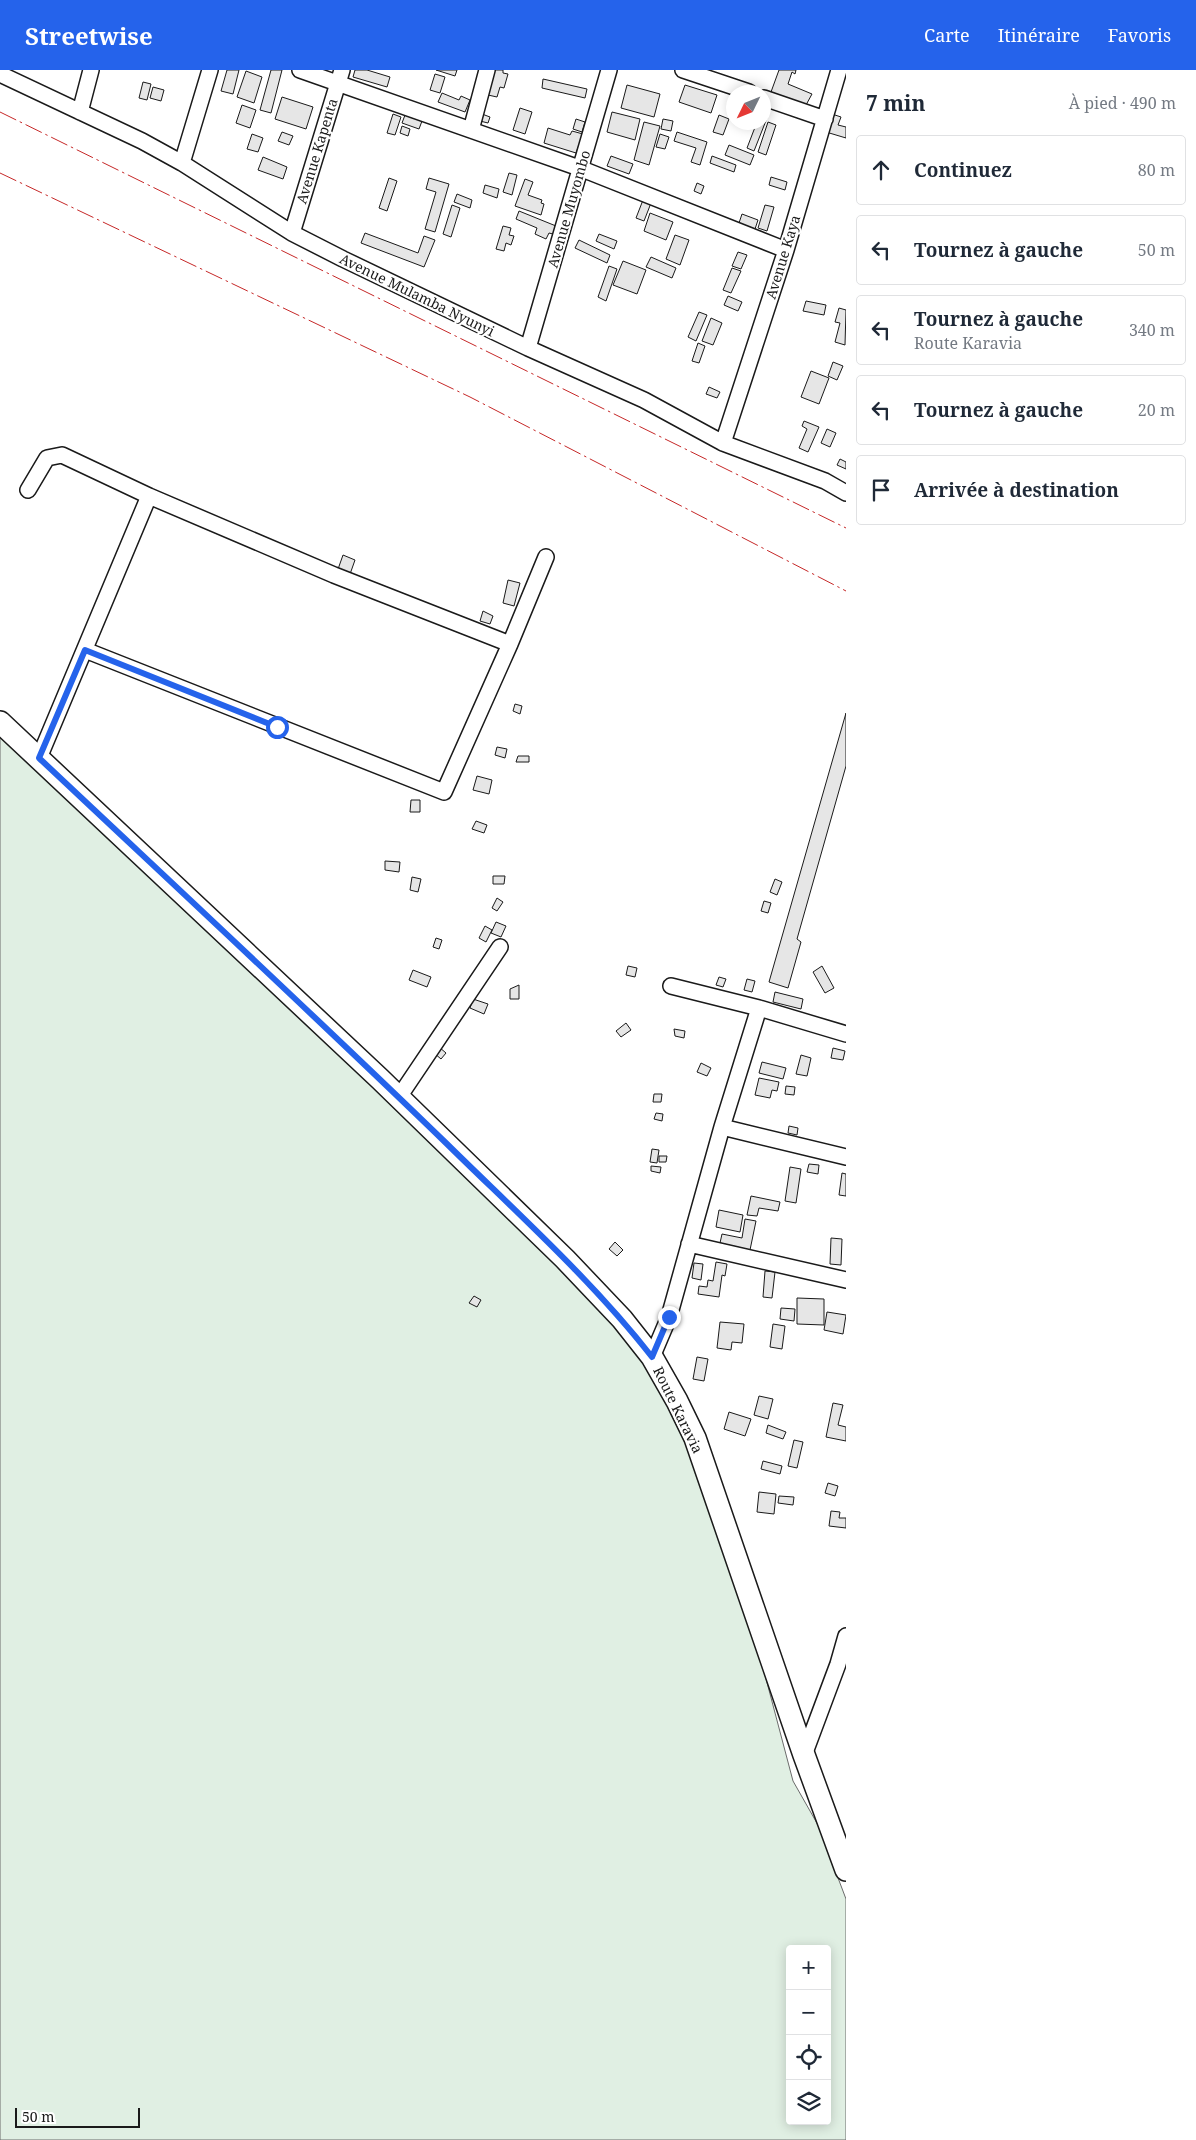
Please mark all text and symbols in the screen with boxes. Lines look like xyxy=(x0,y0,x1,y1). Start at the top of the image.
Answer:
text: Streetwise xyxy=(25,19,153,52)
text: Carte xyxy=(924,23,970,47)
text: Itinéraire xyxy=(998,23,1080,47)
text: Favoris xyxy=(1108,23,1171,47)
north arrow xyxy=(726,85,771,130)
text: 7 min xyxy=(866,89,925,117)
text: À pied · 490 m xyxy=(1069,92,1176,114)
street label: Avenue Kapenta xyxy=(291,96,342,206)
street label: Avenue Muyombo xyxy=(543,148,594,270)
icon: ahead xyxy=(867,156,895,184)
text: Continuez xyxy=(914,157,1012,183)
text: 80 m xyxy=(1138,159,1175,181)
street label: Avenue Kaya xyxy=(761,212,804,301)
icon: left xyxy=(867,236,895,264)
text: Tournez à gauche xyxy=(914,237,1083,263)
text: 50 m xyxy=(1138,239,1175,261)
street label: Avenue Mulamba Nyunyi xyxy=(337,249,498,341)
text: Tournez à gauche xyxy=(914,306,1083,332)
icon: left xyxy=(867,316,895,344)
text: 340 m xyxy=(1129,319,1175,341)
text: Route Karavia xyxy=(914,332,1022,354)
icon: left xyxy=(867,396,895,424)
text: Tournez à gauche xyxy=(914,397,1083,423)
text: 20 m xyxy=(1138,399,1175,421)
icon: arrive xyxy=(867,476,895,504)
text: Arrivée à destination xyxy=(914,477,1119,503)
route start xyxy=(266,716,289,739)
route end xyxy=(658,1306,681,1329)
street label: Route Karavia xyxy=(649,1363,708,1457)
map controls xyxy=(786,1945,831,2125)
button: + xyxy=(786,1945,831,1990)
button: − xyxy=(786,1990,831,2035)
button: locate xyxy=(786,2035,831,2080)
button: layers xyxy=(786,2080,831,2125)
scale bar xyxy=(15,2105,140,2128)
text: 50 m xyxy=(22,2107,55,2126)

